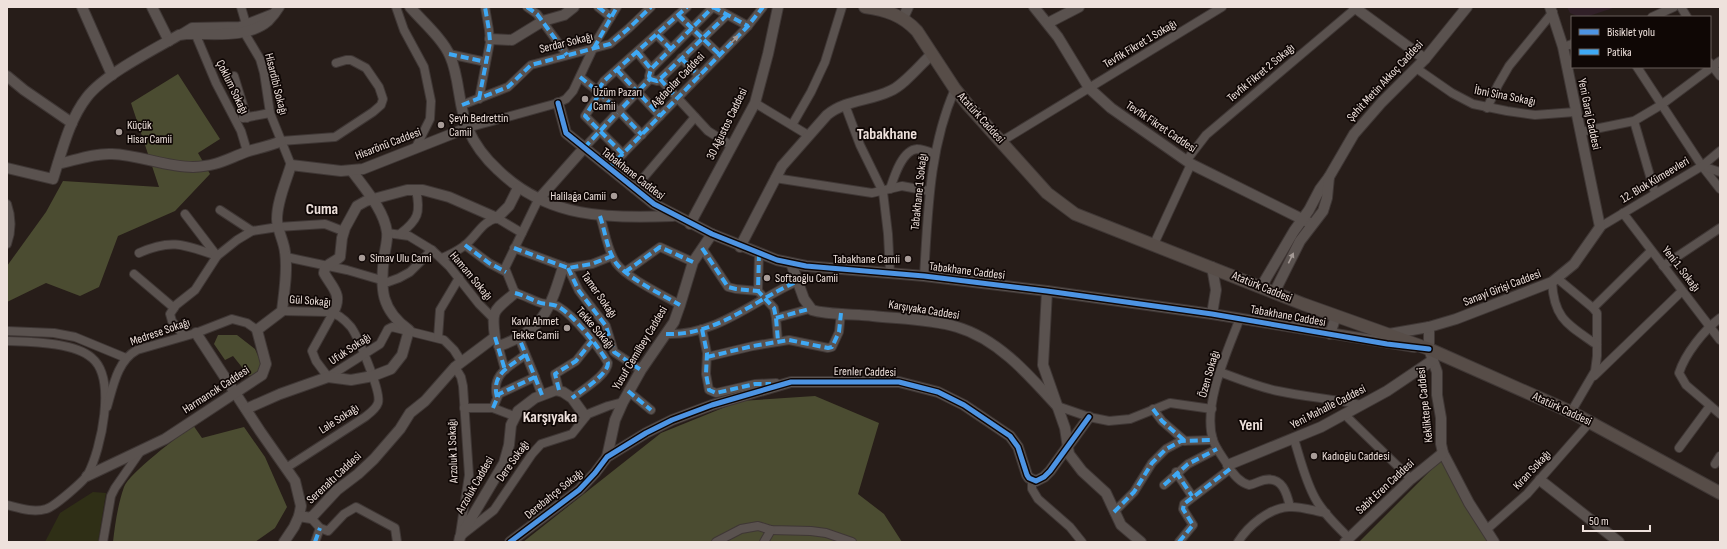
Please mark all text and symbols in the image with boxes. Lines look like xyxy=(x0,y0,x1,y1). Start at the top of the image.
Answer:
street label: Tevfik Fikret 1 Sokağı xyxy=(1101,16,1179,72)
legend xyxy=(1571,16,1711,68)
text: Bisiklet yolu xyxy=(1607,25,1655,40)
street label: Serdar Sokağı xyxy=(538,29,594,57)
one-way arrow xyxy=(729,35,739,45)
street label: Şehit Metin Akkoç Caddesi xyxy=(1344,37,1426,125)
street label: Tevfik Fikret 2 Sokağı xyxy=(1224,40,1298,106)
text: Patika xyxy=(1607,45,1632,60)
street label: Ağdacılar Caddesi xyxy=(647,49,708,111)
street label: Hisardibi Sokağı xyxy=(261,52,291,116)
street label: Çoklum Sokağı xyxy=(212,57,252,117)
street label: Yeni Garaj Caddesi xyxy=(1574,77,1604,151)
street label: İbni Sina Sokağı xyxy=(1473,83,1537,109)
place label: Üzüm Pazarı Camii xyxy=(593,85,642,114)
street label: 30 Ağustos Caddesi xyxy=(703,86,751,162)
street label: Atatürk Caddesi xyxy=(953,89,1008,147)
marker: Üzüm Pazarı Camii xyxy=(580,94,590,104)
street label: Tevfik Fikret Caddesi xyxy=(1123,98,1199,156)
place label: Şeyh Bedrettin Camii xyxy=(449,111,508,140)
place label: Küçük Hisar Camii xyxy=(127,118,172,147)
marker: Şeyh Bedrettin Camii xyxy=(436,120,446,130)
street label: Hisarönü Caddesi xyxy=(353,125,423,163)
district label: Tabakhane xyxy=(857,125,917,144)
marker: Küçük Hisar Camii xyxy=(114,127,124,137)
street label: Tabakhane Caddesi xyxy=(598,145,668,203)
street label: Tabakhane 1 Sokağı xyxy=(908,153,930,231)
street label: 12. Blok Kümeevleri xyxy=(1618,154,1692,206)
place label: Halilağa Camii xyxy=(550,189,606,204)
marker: Halilağa Camii xyxy=(609,191,619,201)
district label: Cuma xyxy=(306,200,338,219)
street label: Yeni 1. Sokağı xyxy=(1659,243,1703,295)
street label: Hamam Sokağı xyxy=(446,249,496,303)
place label: Simav Ulu Cami xyxy=(370,251,431,266)
place label: Tabakhane Camii xyxy=(833,252,900,267)
one-way arrow xyxy=(1288,252,1294,263)
marker: Simav Ulu Cami xyxy=(357,253,367,263)
marker: Tabakhane Camii xyxy=(903,254,913,264)
street label: Tabakhane Caddesi xyxy=(928,259,1006,283)
street label: Sanayi Girişi Caddesi xyxy=(1461,266,1543,310)
street label: Atatürk Caddesi xyxy=(1229,268,1294,306)
street label: Tamer Sokağı xyxy=(578,269,620,321)
place label: Softaoğlu Camii xyxy=(775,271,838,286)
marker: Softaoğlu Camii xyxy=(762,273,772,283)
street label: Gül Sokağı xyxy=(289,292,331,310)
street label: Karşıyaka Caddesi xyxy=(887,297,961,323)
street label: Tabakhane Caddesi xyxy=(1249,302,1327,330)
street label: Yusuf Cemilbey Caddesi xyxy=(609,303,671,393)
street label: Tekke Sokağı xyxy=(573,304,617,352)
place label: Kavlı Ahmet Tekke Camii xyxy=(512,314,559,343)
street label: Medrese Sokağı xyxy=(128,315,192,349)
marker: Kavlı Ahmet Tekke Camii xyxy=(562,323,572,333)
street label: Ufuk Sokağı xyxy=(326,330,374,368)
street label: Özen Sokağı xyxy=(1195,349,1223,399)
street label: Harmancık Caddesi xyxy=(180,363,252,417)
street label: Erenler Caddesi xyxy=(834,364,896,380)
street label: Kekliktepe Caddesi xyxy=(1414,367,1436,443)
street label: Yeni Mahalle Caddesi xyxy=(1288,382,1368,432)
street label: Atatürk Caddesi xyxy=(1529,388,1594,429)
street label: Lale Sokağı xyxy=(316,401,362,437)
district label: Karşıyaka xyxy=(523,408,577,427)
district label: Yeni xyxy=(1239,416,1263,435)
street label: Arzoluk 1 Sokağı xyxy=(444,419,462,484)
street label: Dere Sokağı xyxy=(493,437,533,485)
street label: Kıran Sokağı xyxy=(1510,447,1554,493)
street label: Serenaltı Caddesi xyxy=(303,449,365,507)
place label: Kadıoğlu Caddesi xyxy=(1322,449,1390,464)
marker: Kadıoğlu Caddesi xyxy=(1309,451,1319,461)
street label: Arzoluk Caddesi xyxy=(452,454,497,517)
street label: Sabit Eren Caddesi xyxy=(1353,456,1417,518)
street label: Derebahçe Sokağı xyxy=(522,466,586,522)
scale bar xyxy=(1583,507,1650,533)
text: 50 m xyxy=(1589,514,1609,529)

